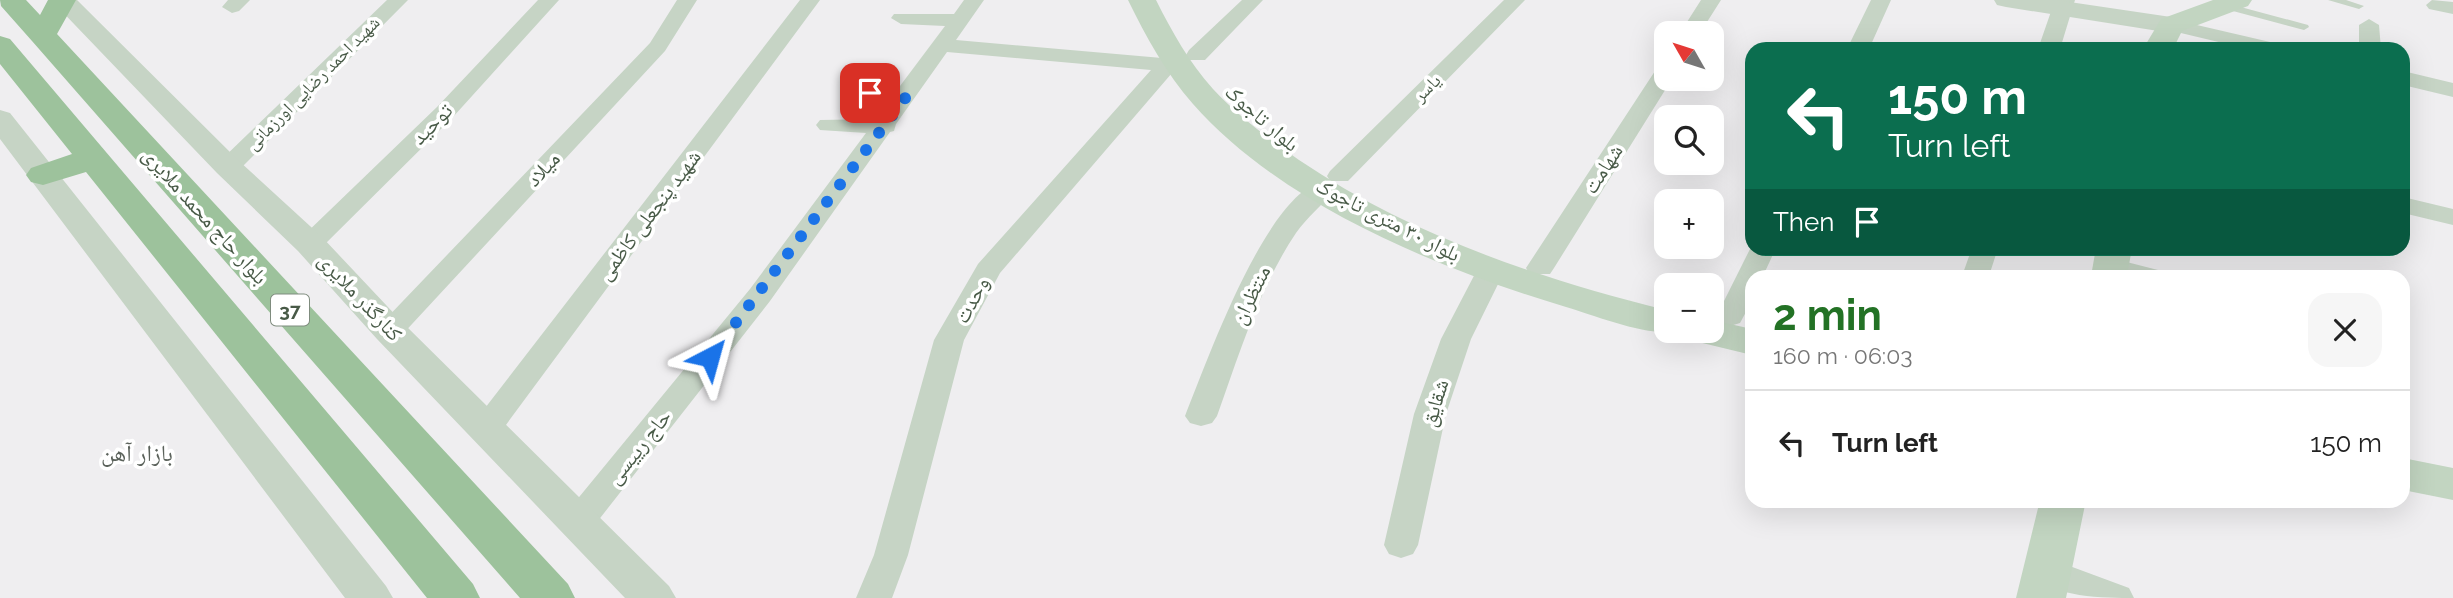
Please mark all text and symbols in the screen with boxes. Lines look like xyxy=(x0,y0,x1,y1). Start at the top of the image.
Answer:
street label: شهید احمد رضایی اورزمانی xyxy=(242,12,384,154)
north arrow xyxy=(1654,21,1724,91)
map controls xyxy=(1654,21,1724,343)
pin xyxy=(840,63,900,123)
text: 150 m xyxy=(1888,68,2027,125)
street label: یاسر xyxy=(1408,70,1445,107)
icon: left xyxy=(1773,70,1864,161)
icon: arrive xyxy=(851,74,889,112)
street label: بلوار تاجوک xyxy=(1220,79,1305,157)
street label: توحید xyxy=(406,98,457,149)
button: search xyxy=(1654,105,1724,175)
text: Turn left xyxy=(1888,127,2010,164)
street label: شهامت xyxy=(1577,139,1628,198)
street label: بلوار حاج محمد ملایری xyxy=(137,142,273,290)
street label: شهید پنجعلی کاظمی xyxy=(591,145,707,285)
street label: میلاد xyxy=(520,146,565,191)
street label: بلوار ۳۰ متری تاجوک xyxy=(1312,172,1464,267)
button: + xyxy=(1654,189,1724,259)
icon: arrive xyxy=(1848,203,1886,241)
text: Then xyxy=(1773,207,1834,237)
street label: کنارگذر ملایری xyxy=(313,247,408,346)
street label: منتظران xyxy=(1226,261,1275,328)
street label: وحدت xyxy=(949,272,994,327)
button: − xyxy=(1654,273,1724,343)
text: 2 min xyxy=(1773,291,1882,340)
button: close xyxy=(2308,293,2382,367)
road number: 37 xyxy=(271,294,309,326)
position arrow xyxy=(673,320,747,394)
text: 160 m · 06:03 xyxy=(1773,342,1913,369)
street label: شقایق xyxy=(1416,376,1454,430)
street label: حاج رییسی xyxy=(601,404,677,490)
icon: left xyxy=(1773,424,1811,462)
text: Turn left xyxy=(1832,428,1938,458)
text: 150 m xyxy=(2310,428,2382,458)
district label: بازار آهن xyxy=(101,439,173,467)

